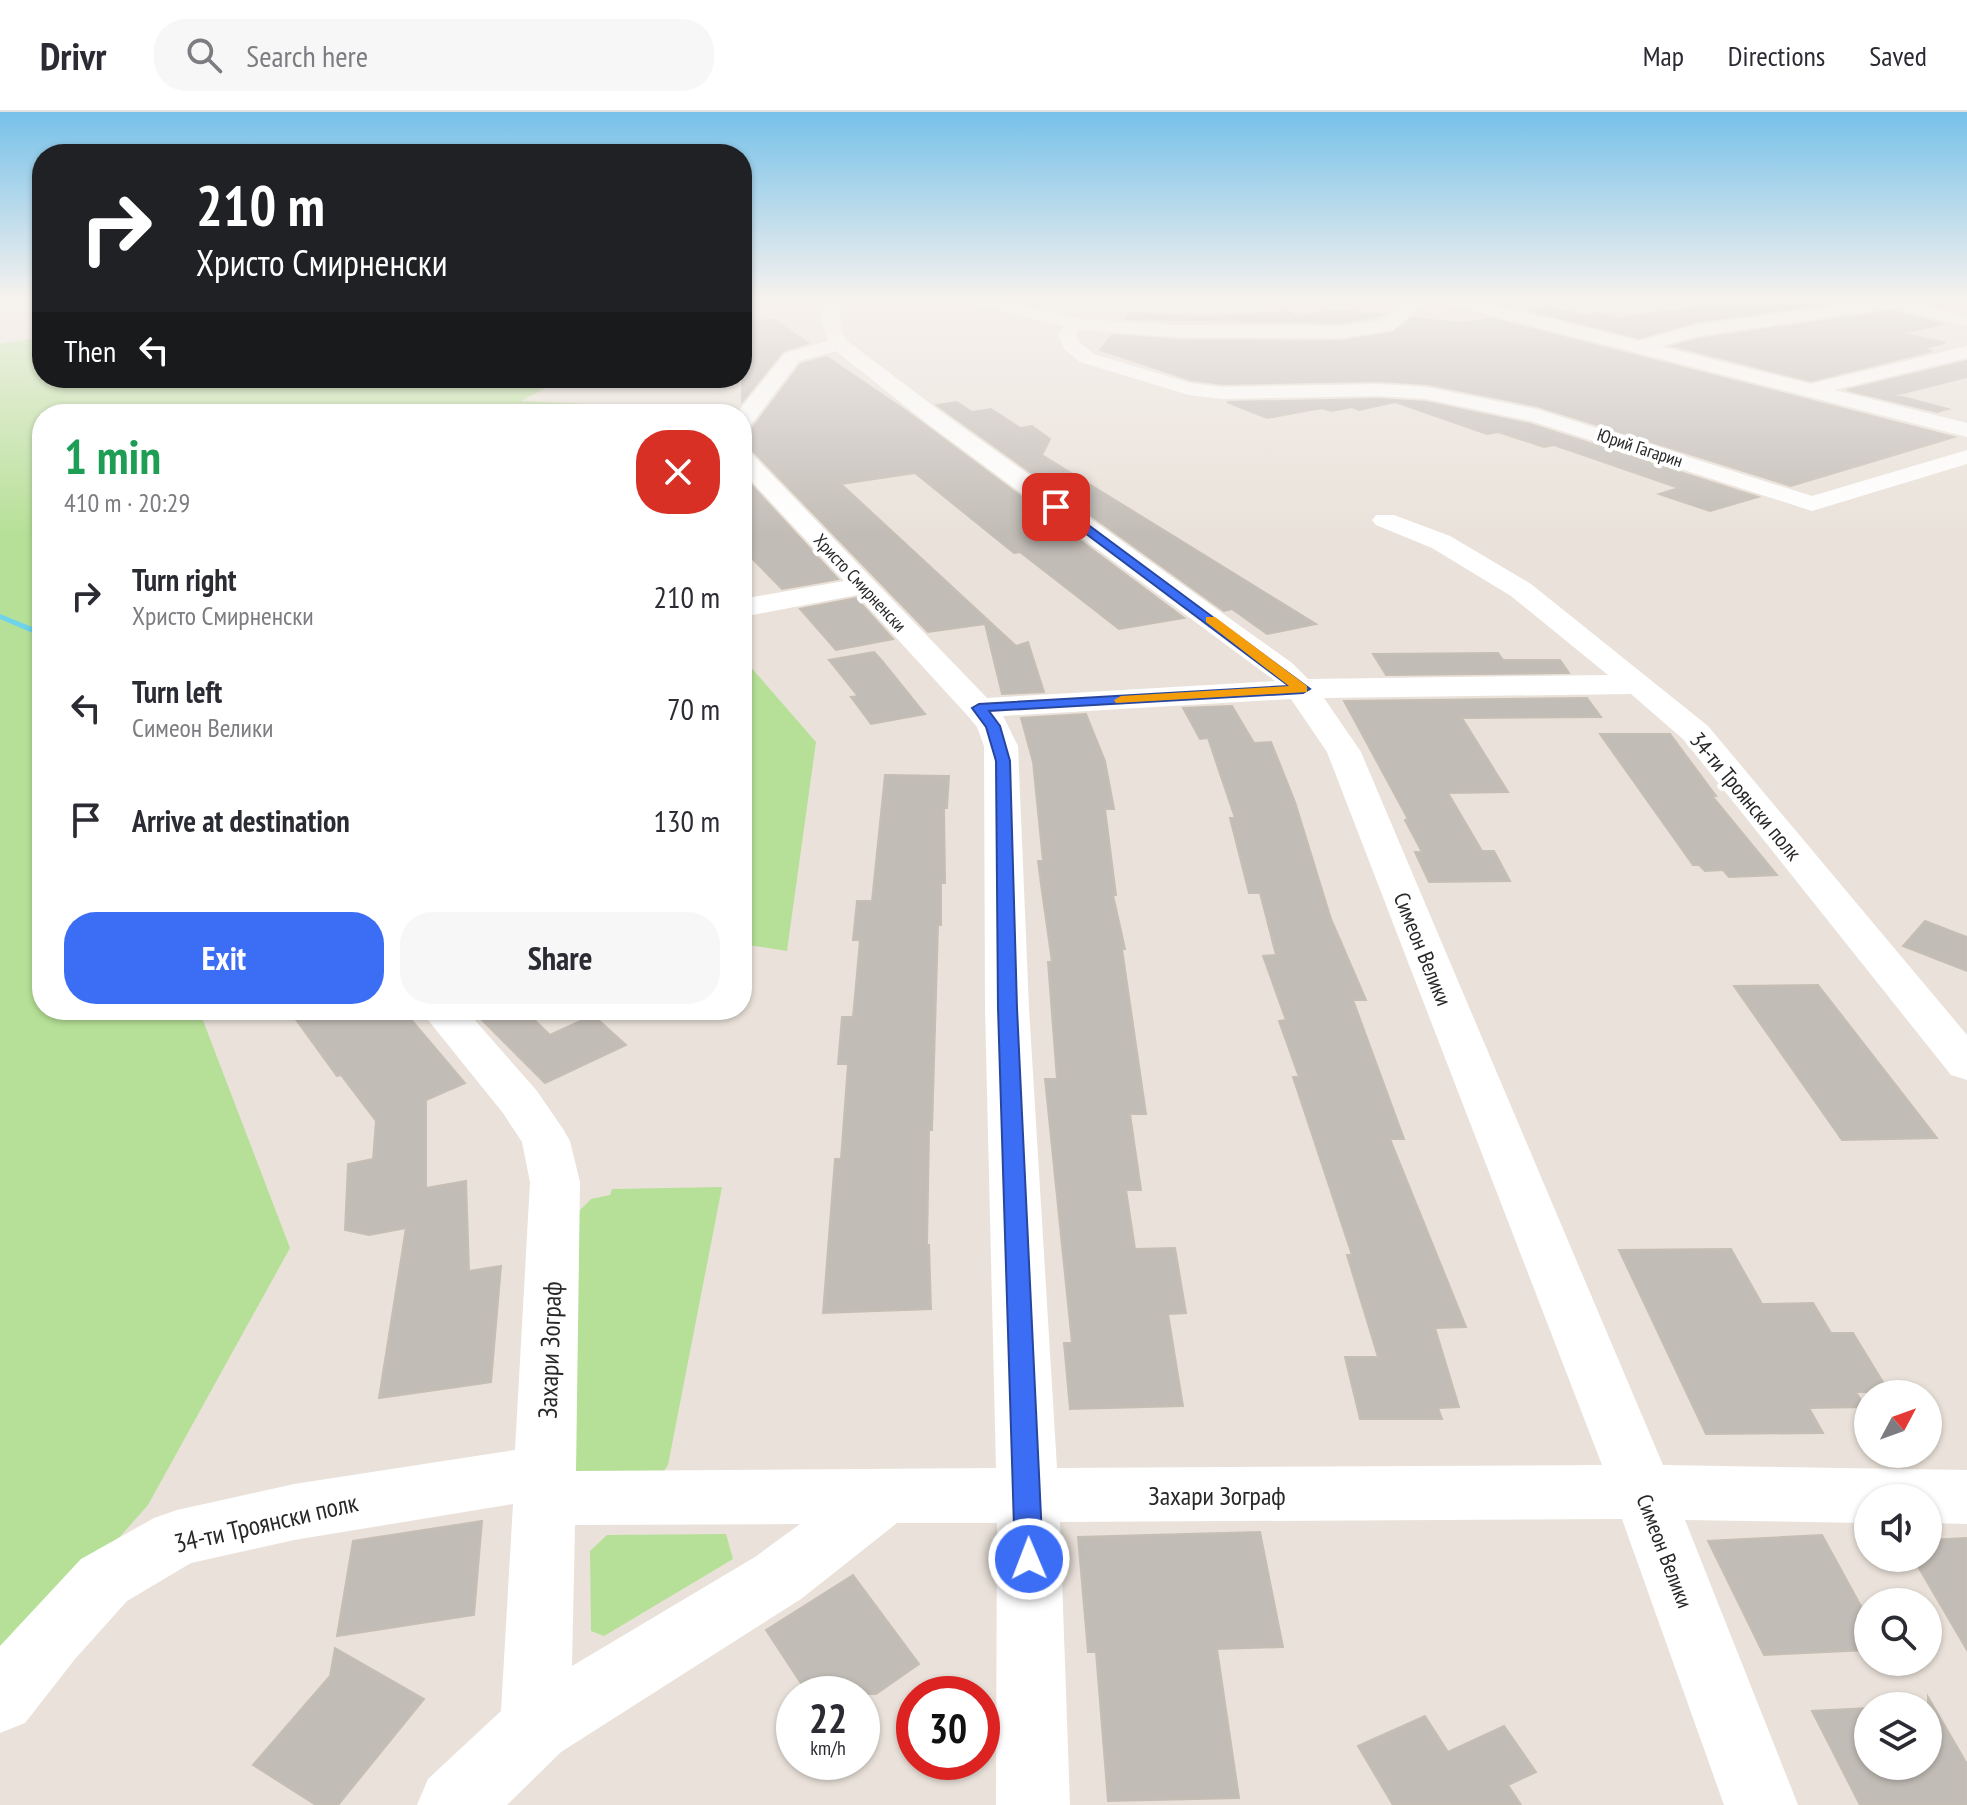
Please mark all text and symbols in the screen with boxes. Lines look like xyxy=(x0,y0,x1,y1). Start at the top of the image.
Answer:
search box xyxy=(154,19,714,91)
text: Drivr xyxy=(40,31,106,80)
icon: search xyxy=(182,33,226,77)
text: Search here xyxy=(246,36,368,75)
text: Map xyxy=(1643,37,1684,74)
text: Directions xyxy=(1728,37,1825,74)
text: Saved xyxy=(1869,37,1927,74)
text: 210 m xyxy=(196,169,325,241)
icon: right xyxy=(64,176,168,280)
text: Христо Смирненски xyxy=(196,239,448,286)
icon: left xyxy=(132,328,176,372)
text: Then xyxy=(64,331,116,370)
street label: Юрий Гагарин xyxy=(1595,423,1686,472)
text: 1 min xyxy=(64,425,161,487)
button: close xyxy=(636,430,720,514)
pin xyxy=(1022,473,1090,541)
icon: arrive xyxy=(1034,485,1078,529)
text: 410 m · 20:29 xyxy=(64,486,190,519)
street label: Христо Смирненски xyxy=(809,529,912,637)
text: Turn right xyxy=(132,560,236,599)
icon: right xyxy=(64,574,108,618)
text: 210 m xyxy=(654,577,720,616)
text: Христо Смирненски xyxy=(132,599,314,632)
text: Turn left xyxy=(132,672,222,711)
icon: left xyxy=(64,686,108,730)
text: 70 m xyxy=(667,689,720,728)
text: Симеон Велики xyxy=(132,711,274,744)
street label: 34-ти Троянски полк xyxy=(1684,726,1808,866)
icon: arrive xyxy=(64,798,108,842)
text: Arrive at destination xyxy=(132,801,350,840)
text: 130 m xyxy=(654,801,720,840)
street label: Симеон Велики xyxy=(1388,888,1458,1010)
button: Exit xyxy=(64,912,384,1004)
button: Share xyxy=(400,912,720,1004)
street label: Захари Зограф xyxy=(531,1281,568,1419)
north arrow xyxy=(1854,1380,1942,1468)
map controls xyxy=(1854,1380,1942,1780)
street label: Захари Зограф xyxy=(1148,1479,1286,1512)
button: sound xyxy=(1854,1484,1942,1572)
street label: 34-ти Троянски полк xyxy=(171,1485,361,1560)
street label: Симеон Велики xyxy=(1630,1490,1700,1612)
position arrow xyxy=(987,1517,1071,1601)
button: search xyxy=(1854,1588,1942,1676)
speed limit sign: 30 xyxy=(896,1676,1000,1780)
text: 22 xyxy=(809,1692,847,1744)
button: layers xyxy=(1854,1692,1942,1780)
text: km/h xyxy=(810,1735,846,1761)

